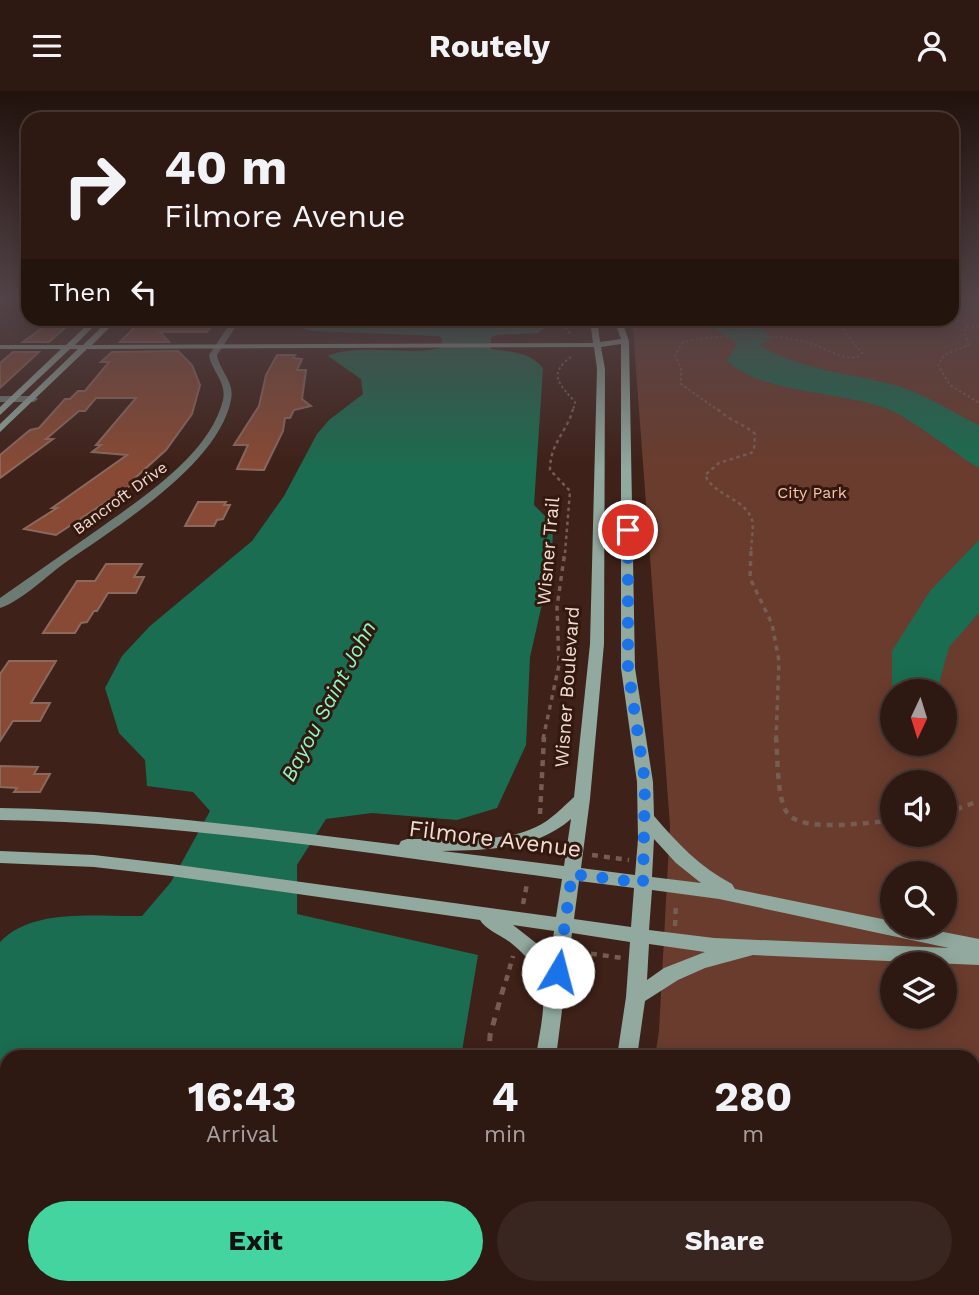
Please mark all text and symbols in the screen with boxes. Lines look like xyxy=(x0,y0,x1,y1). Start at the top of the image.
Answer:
icon: menu xyxy=(28,27,66,65)
text: Routely xyxy=(429,27,550,65)
icon: person xyxy=(913,27,951,65)
text: 40 m xyxy=(164,138,287,196)
icon: right xyxy=(49,140,140,231)
text: Filmore Avenue xyxy=(164,197,405,235)
icon: left xyxy=(125,273,163,311)
text: Then xyxy=(49,277,111,307)
street label: Bancroft Drive xyxy=(69,458,171,538)
park label: City Park xyxy=(777,483,847,502)
street label: Wisner Trail xyxy=(532,496,564,606)
pin xyxy=(598,500,658,560)
icon: arrive xyxy=(609,511,647,549)
street label: Wisner Boulevard xyxy=(550,606,584,768)
water label: Bayou Saint John xyxy=(275,617,381,785)
north arrow xyxy=(880,679,957,756)
map controls xyxy=(880,679,957,1029)
button: sound xyxy=(880,770,957,847)
street label: Filmore Avenue xyxy=(407,815,583,863)
button: search xyxy=(880,861,957,938)
position arrow xyxy=(521,935,595,1009)
button: layers xyxy=(880,952,957,1029)
text: 16:43 xyxy=(188,1072,296,1121)
text: 4 xyxy=(492,1072,519,1121)
text: 280 xyxy=(714,1072,792,1121)
text: Arrival xyxy=(206,1121,278,1148)
text: min xyxy=(484,1121,526,1148)
text: m xyxy=(742,1121,764,1148)
button: Exit xyxy=(28,1201,483,1281)
button: Share xyxy=(497,1201,952,1281)

